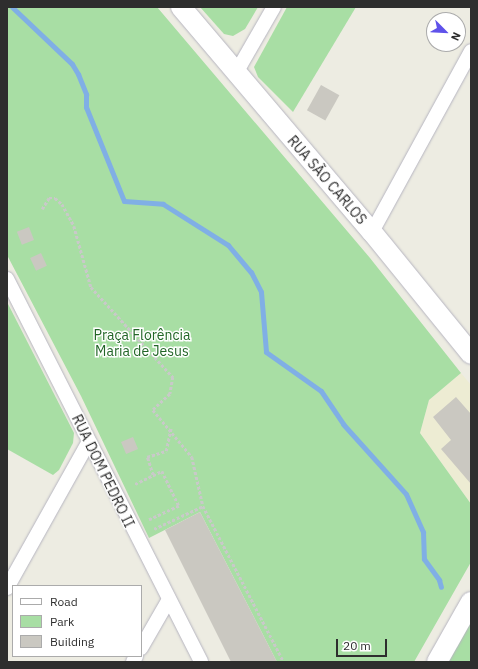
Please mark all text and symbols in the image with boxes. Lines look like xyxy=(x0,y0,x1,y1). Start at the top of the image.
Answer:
north arrow xyxy=(426,12,466,52)
text: N xyxy=(448,30,464,43)
street label: RUA SÃO CARLOS xyxy=(284,132,370,228)
park label: Praça Florência Maria de Jesus xyxy=(94,327,190,360)
street label: RUA DOM PEDRO II xyxy=(68,412,138,530)
legend xyxy=(12,585,142,657)
text: Road xyxy=(50,594,78,609)
text: Park xyxy=(50,614,74,629)
scale bar xyxy=(338,631,389,657)
text: Building xyxy=(50,634,94,649)
text: 20 m xyxy=(343,638,371,653)

